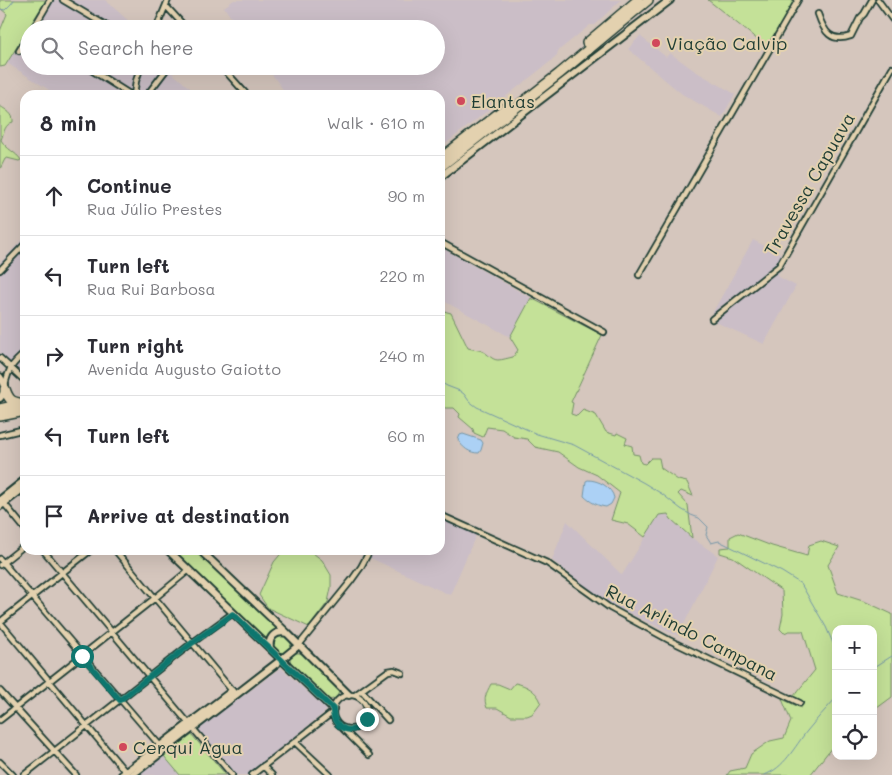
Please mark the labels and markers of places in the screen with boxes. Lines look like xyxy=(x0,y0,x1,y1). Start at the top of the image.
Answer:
place label: Viação Calvip xyxy=(666,31,787,55)
marker: Viação Calvip xyxy=(650,37,662,49)
place label: Elantas xyxy=(471,89,535,113)
marker: Elantas xyxy=(455,95,467,107)
place label: Cerqui Água xyxy=(133,735,243,759)
marker: Cerqui Água xyxy=(117,741,129,753)

